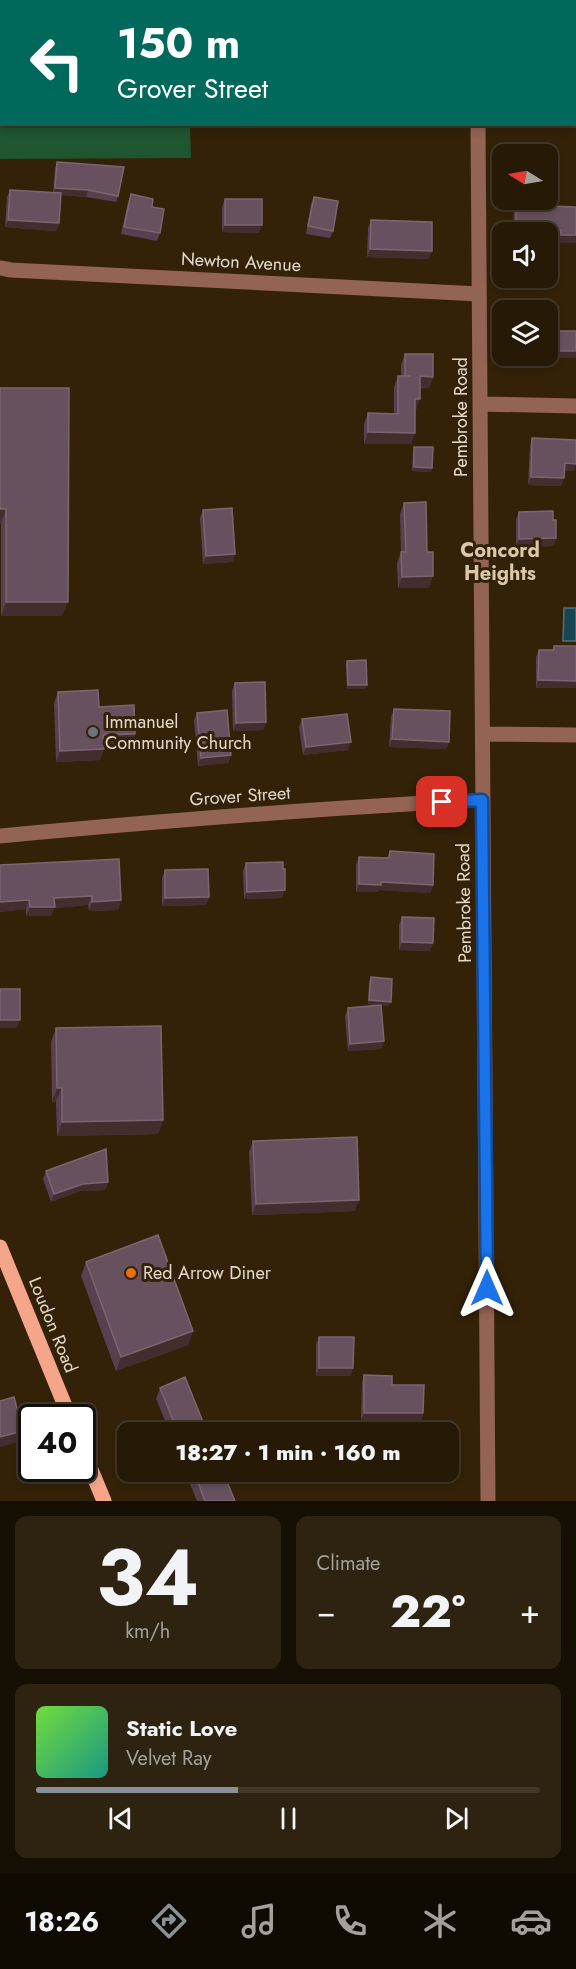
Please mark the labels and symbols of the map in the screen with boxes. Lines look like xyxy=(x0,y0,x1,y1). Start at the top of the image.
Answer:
north arrow xyxy=(492,144,558,210)
street label: Newton Avenue xyxy=(180,246,302,278)
street label: Pembroke Road xyxy=(448,357,474,477)
district label: Concord Heights xyxy=(460,536,540,588)
place label: Immanuel Community Church xyxy=(105,709,252,756)
marker: Immanuel Community Church xyxy=(86,725,100,739)
pin xyxy=(416,776,467,827)
street label: Grover Street xyxy=(189,779,292,812)
street label: Pembroke Road xyxy=(450,843,478,963)
position arrow xyxy=(455,1256,519,1320)
place label: Red Arrow Diner xyxy=(143,1260,272,1286)
marker: Red Arrow Diner xyxy=(124,1266,138,1280)
street label: Loudon Road xyxy=(22,1273,84,1377)
speed limit sign: 40 xyxy=(18,1404,96,1482)

